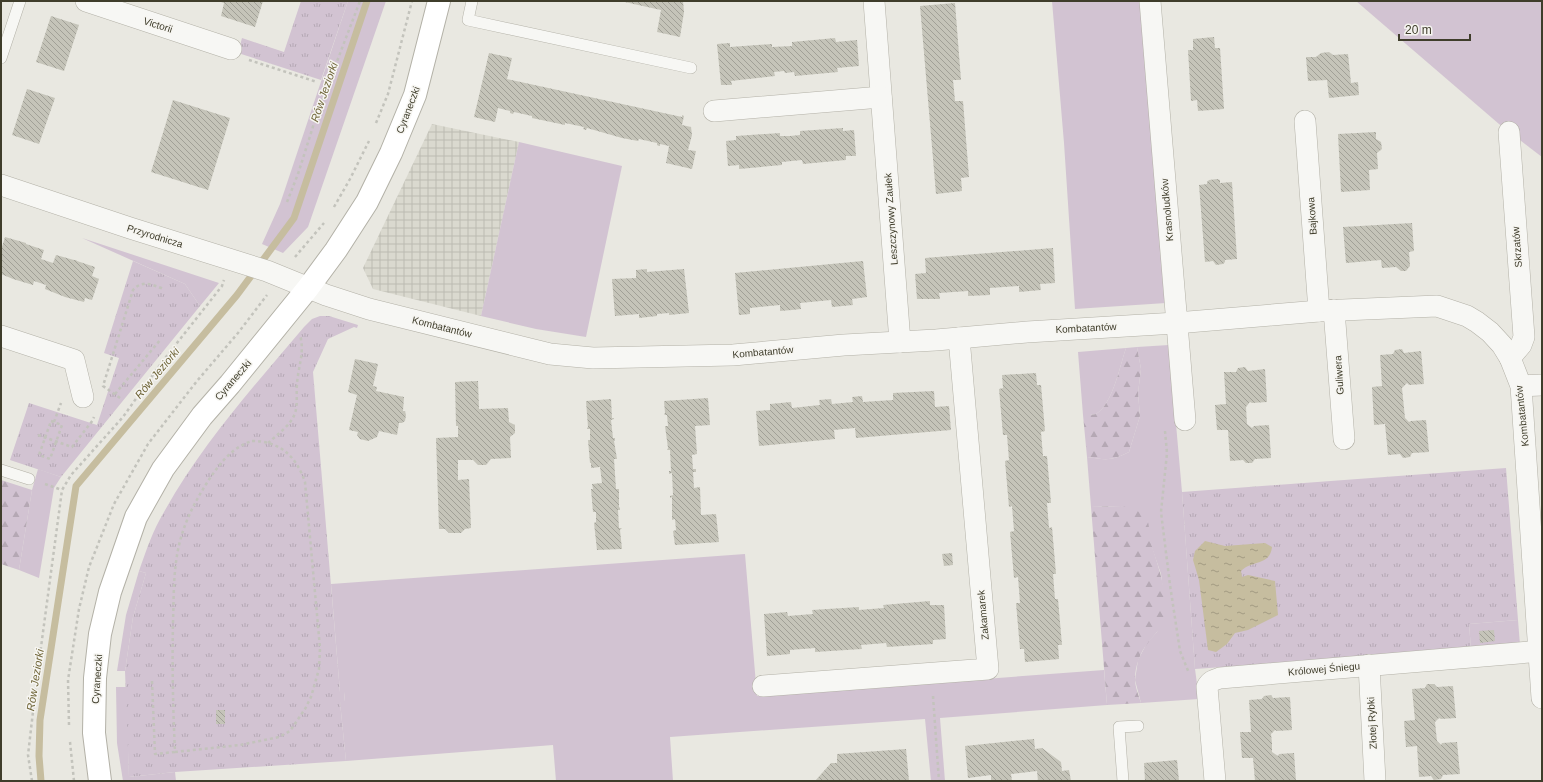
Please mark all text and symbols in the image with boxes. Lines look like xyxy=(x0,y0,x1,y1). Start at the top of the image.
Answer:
street label: Victorii xyxy=(142,15,174,35)
scale bar xyxy=(1399,16,1470,42)
text: 20 m xyxy=(1405,23,1432,37)
water label: Rów Jeziorki xyxy=(308,60,340,123)
street label: Cyraneczki xyxy=(394,85,422,135)
street label: Leszczynowy Zaułek xyxy=(882,172,900,265)
street label: Krasnoludków xyxy=(1159,177,1175,242)
street label: Bajkowa xyxy=(1305,196,1319,235)
street label: Przyrodnicza xyxy=(126,222,185,250)
street label: Skrzatów xyxy=(1510,225,1524,268)
street label: Kombatantów xyxy=(411,314,474,340)
street label: Kombatantów xyxy=(1055,321,1118,335)
street label: Kombatantów xyxy=(732,344,795,360)
water label: Rów Jeziorki xyxy=(132,345,182,401)
street label: Guliwera xyxy=(1332,355,1346,395)
street label: Cyraneczki xyxy=(213,358,253,402)
street label: Kombatantów xyxy=(1513,384,1531,447)
street label: Zakamarek xyxy=(975,589,991,640)
water label: Rów Jeziorki xyxy=(24,648,46,712)
street label: Cyraneczki xyxy=(90,654,104,704)
street label: Królowej Śniegu xyxy=(1287,659,1360,678)
street label: Złotej Rybki xyxy=(1365,697,1379,749)

